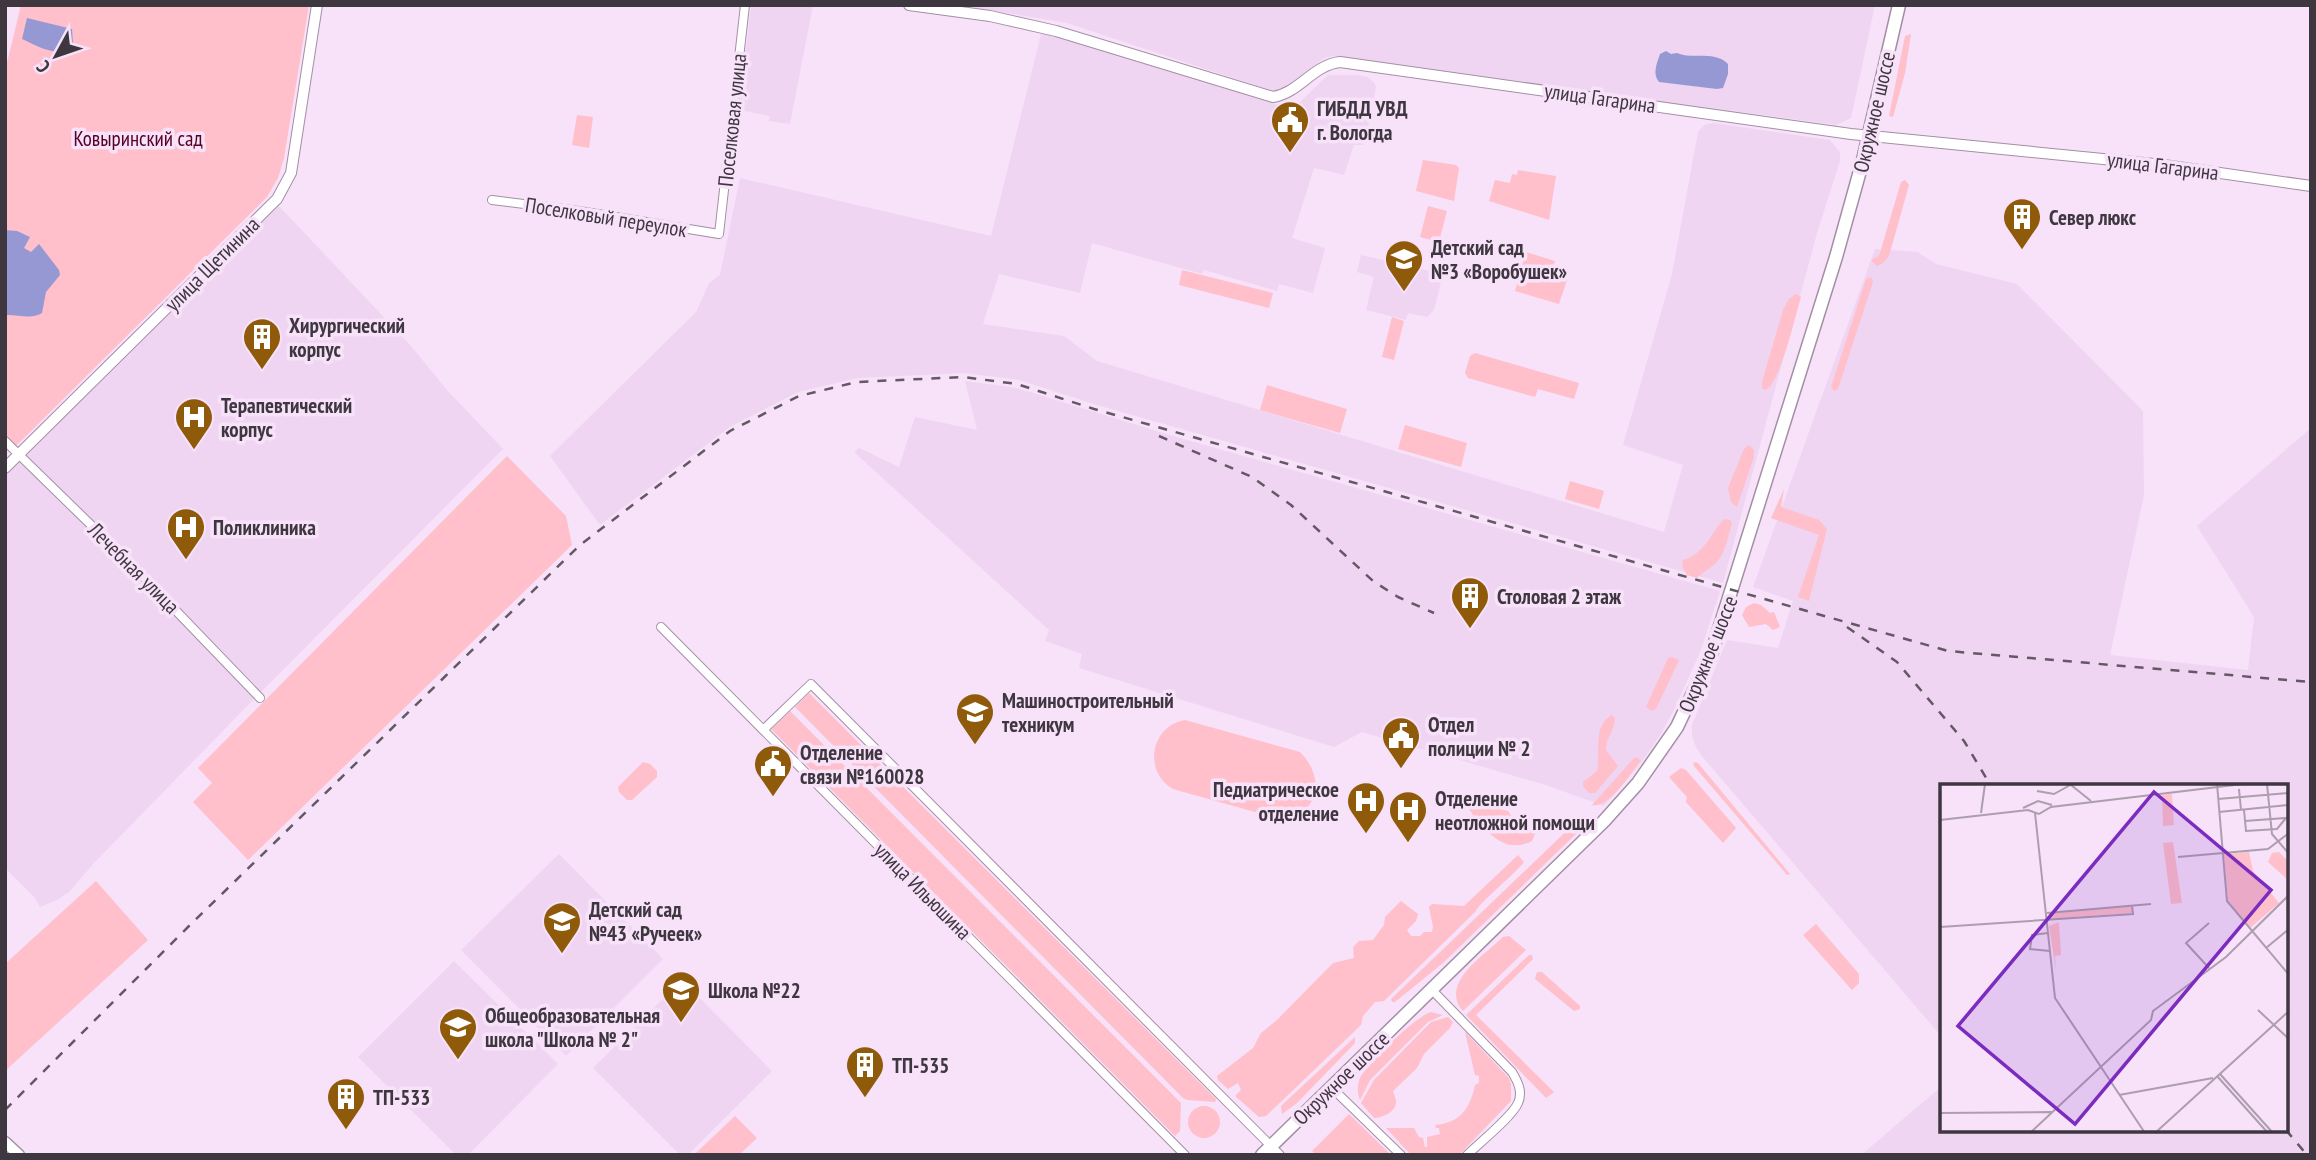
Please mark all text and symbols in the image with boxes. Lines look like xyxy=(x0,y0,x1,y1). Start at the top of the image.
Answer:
north arrow xyxy=(21,21,91,91)
street label: Окружное шоссе xyxy=(1847,49,1901,175)
street label: Поселковая улица xyxy=(712,52,752,188)
text: С xyxy=(31,56,55,78)
street label: улица Гагарина xyxy=(1543,77,1657,119)
place label: ГИБДД УВД г. Вологда xyxy=(1317,95,1408,146)
public building icon: ГИБДД УВД г. Вологда xyxy=(1269,99,1311,154)
park label: Ковыринский сад xyxy=(73,125,203,152)
street label: улица Гагарина xyxy=(2106,146,2220,186)
street label: Поселковый переулок xyxy=(523,191,689,243)
building icon: Север люкс xyxy=(2001,196,2043,251)
place label: Север люкс xyxy=(2049,204,2137,231)
street label: улица Щетинина xyxy=(159,211,265,317)
place label: Детский сад №3 «Воробушек» xyxy=(1431,234,1567,285)
school or university icon: Детский сад №3 «Воробушек» xyxy=(1383,238,1425,293)
place label: Хирургический корпус xyxy=(289,312,405,363)
building icon: Хирургический корпус xyxy=(241,316,283,371)
place label: Терапевтический корпус xyxy=(221,392,352,443)
hospital icon: Терапевтический корпус xyxy=(173,396,215,451)
hospital icon: Поликлиника xyxy=(165,506,207,561)
place label: Поликлиника xyxy=(213,514,316,541)
street label: Лечебная улица xyxy=(82,516,185,619)
building icon: Столовая 2 этаж xyxy=(1449,575,1491,630)
place label: Столовая 2 этаж xyxy=(1497,583,1622,610)
street label: Окружное шоссе xyxy=(1672,592,1744,716)
place label: Машиностроительный техникум xyxy=(1002,687,1174,738)
school or university icon: Машиностроительный техникум xyxy=(954,691,996,746)
place label: Отдел полиции № 2 xyxy=(1428,711,1530,762)
public building icon: Отдел полиции № 2 xyxy=(1380,715,1422,770)
place label: Отделение связи №160028 xyxy=(800,739,924,790)
public building icon: Отделение связи №160028 xyxy=(752,743,794,798)
place label: Педиатрическое отделение xyxy=(1213,776,1339,827)
hospital icon: Педиатрическое отделение xyxy=(1345,780,1387,835)
inset map xyxy=(1940,784,2288,1132)
place label: Отделение неотложной помощи xyxy=(1435,785,1595,836)
hospital icon: Отделение неотложной помощи xyxy=(1387,789,1429,844)
street label: улица Ильюшина xyxy=(869,837,977,945)
place label: Детский сад №43 «Ручеек» xyxy=(589,896,703,947)
school or university icon: Детский сад №43 «Ручеек» xyxy=(541,900,583,955)
school or university icon: Школа №22 xyxy=(660,969,702,1024)
place label: Школа №22 xyxy=(708,977,801,1004)
place label: Общеобразовательная школа "Школа № 2" xyxy=(485,1002,660,1053)
school or university icon: Общеобразовательная школа "Школа № 2" xyxy=(437,1006,479,1061)
street label: Окружное шоссе xyxy=(1287,1025,1395,1131)
building icon: ТП-535 xyxy=(844,1044,886,1099)
place label: ТП-535 xyxy=(892,1052,949,1079)
building icon: ТП-533 xyxy=(325,1076,367,1131)
place label: ТП-533 xyxy=(373,1084,430,1111)

